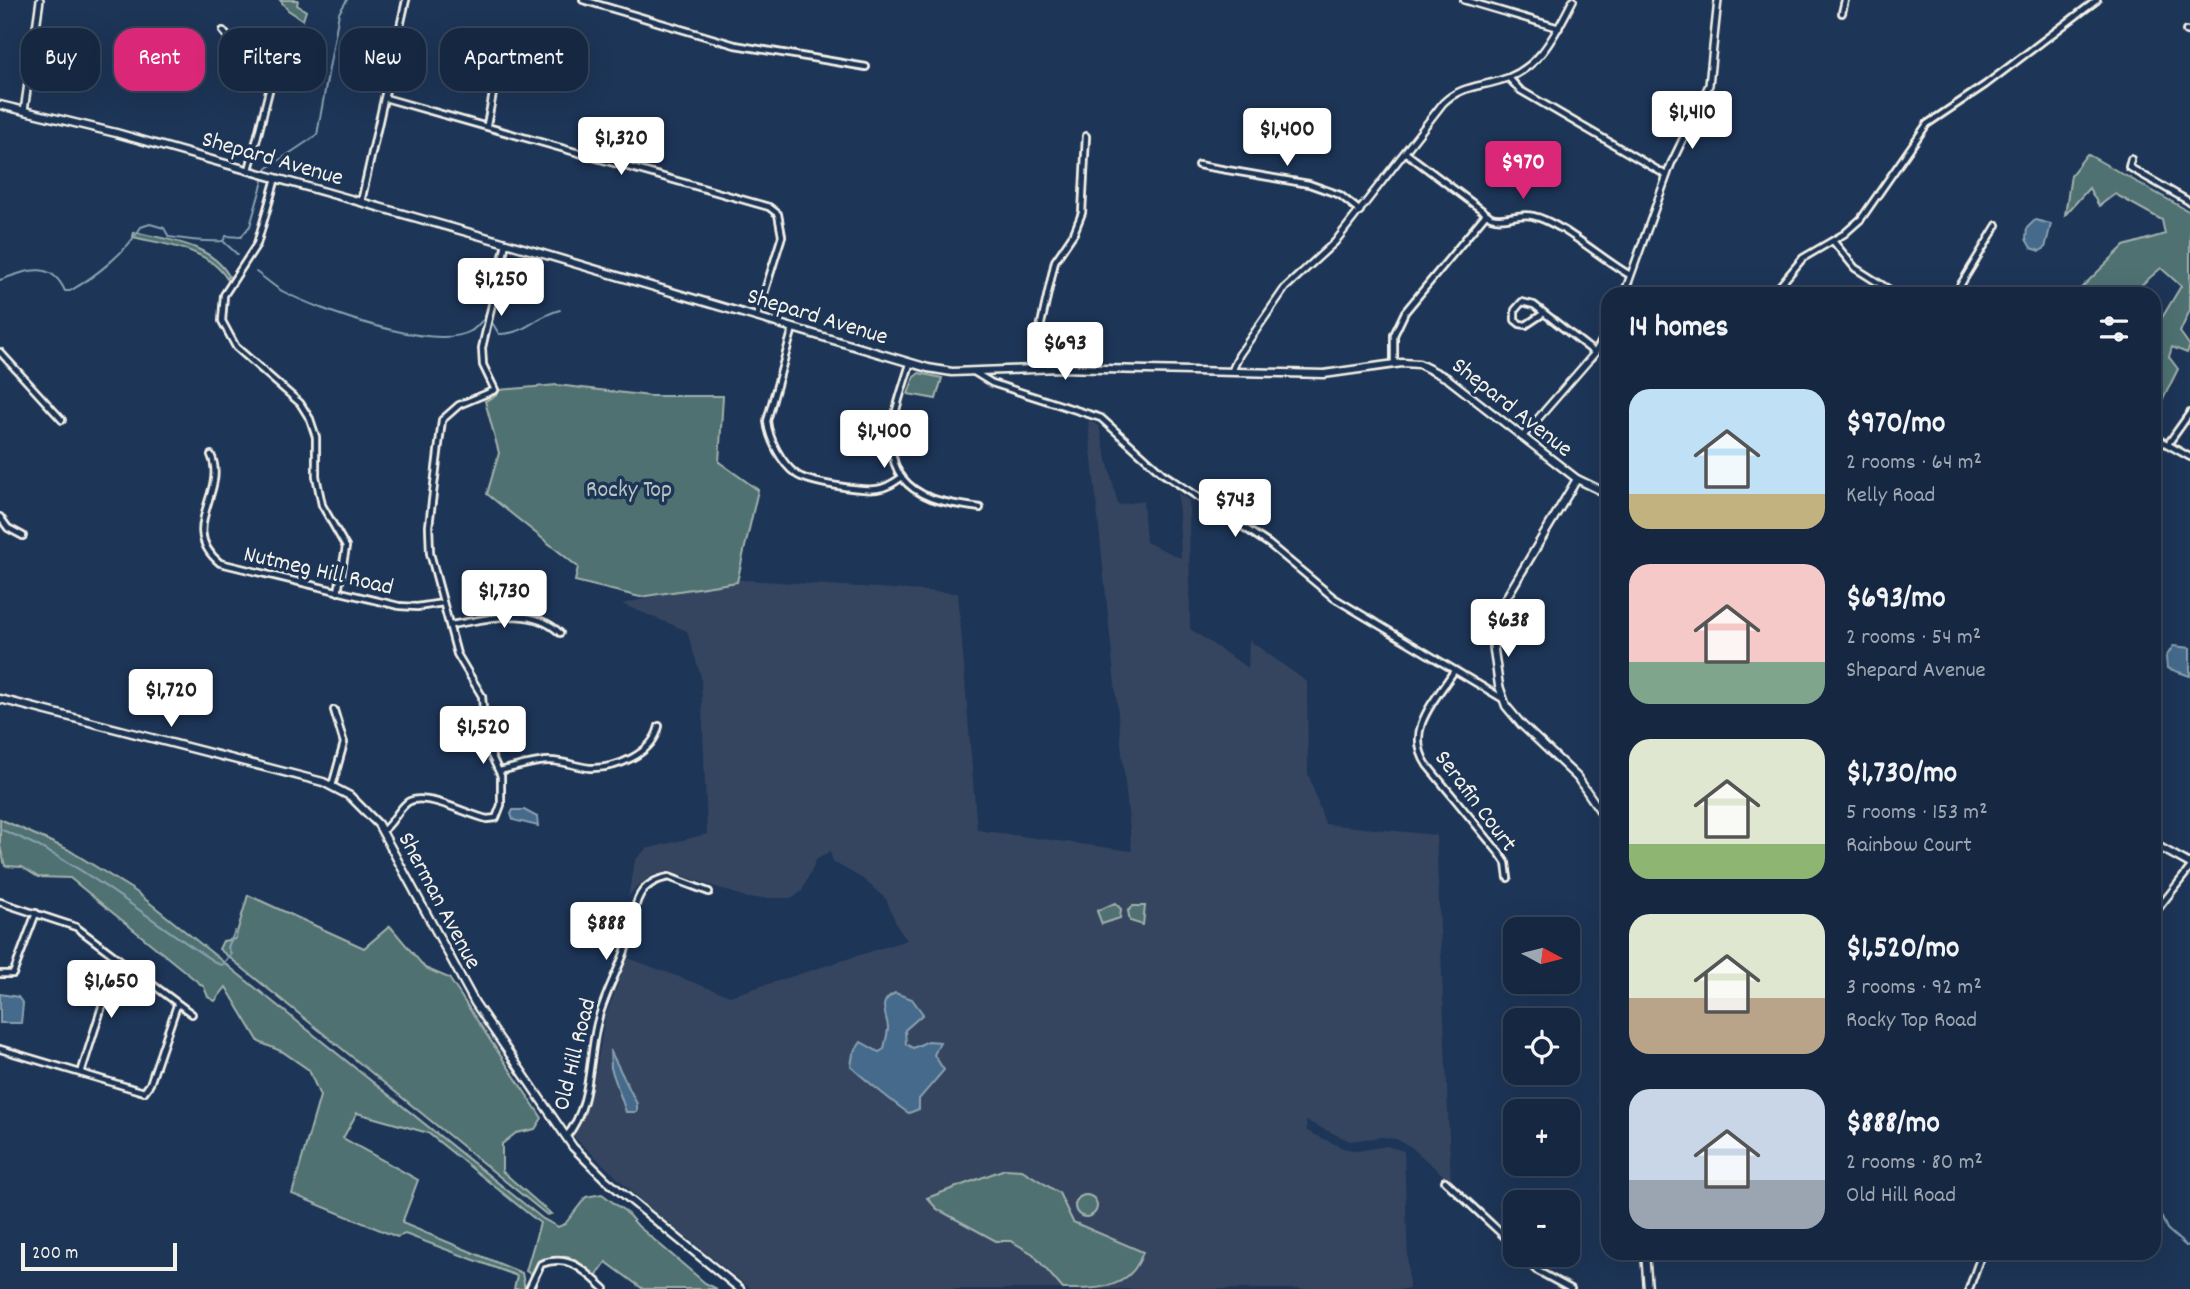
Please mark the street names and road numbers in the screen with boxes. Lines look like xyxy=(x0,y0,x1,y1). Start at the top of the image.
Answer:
street label: Shepard Avenue xyxy=(197,123,347,196)
street label: Shepard Avenue xyxy=(742,280,892,355)
street label: Shepard Avenue xyxy=(1443,350,1579,467)
street label: Nutmeg Hill Road xyxy=(240,538,396,606)
street label: Serafin Court xyxy=(1425,744,1524,860)
street label: Sherman Avenue xyxy=(388,827,489,976)
street label: Old Hill Road xyxy=(546,995,606,1115)

